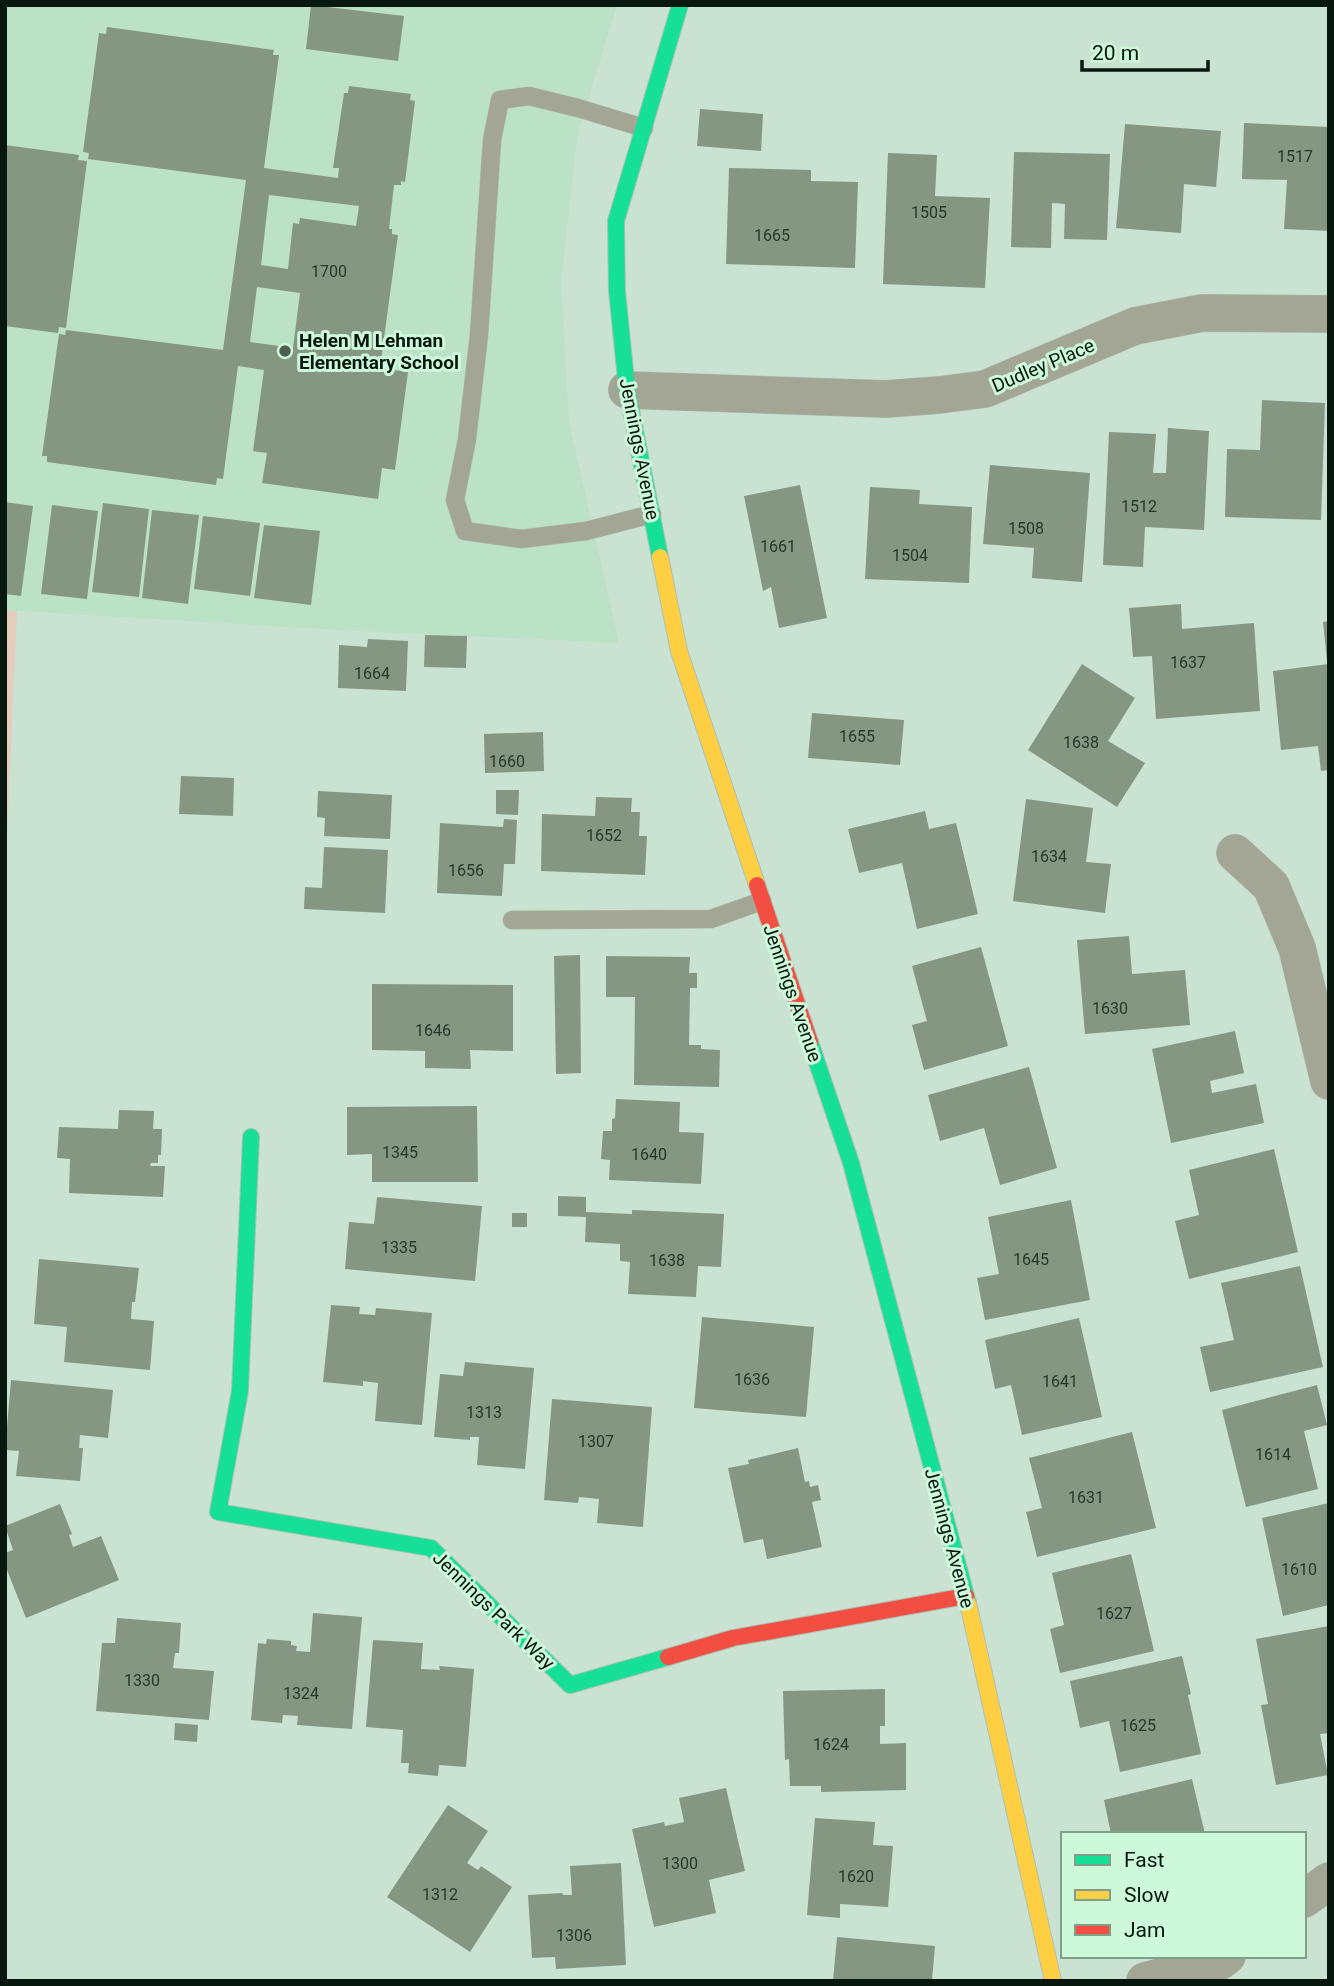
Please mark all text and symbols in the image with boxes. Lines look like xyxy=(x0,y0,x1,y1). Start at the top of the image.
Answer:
scale bar xyxy=(1082,28,1208,72)
text: 20 m xyxy=(1092,41,1139,65)
house number: 1517 xyxy=(1277,147,1313,166)
house number: 1505 xyxy=(911,203,947,222)
house number: 1665 xyxy=(754,226,790,245)
house number: 1700 xyxy=(311,262,347,281)
place label: Helen M Lehman Elementary School xyxy=(299,329,459,374)
street label: Dudley Place xyxy=(989,334,1098,397)
marker: Helen M Lehman Elementary School xyxy=(277,343,293,359)
street label: Jennings Avenue xyxy=(614,376,665,522)
house number: 1512 xyxy=(1121,497,1157,516)
house number: 1508 xyxy=(1008,519,1044,538)
house number: 1661 xyxy=(760,537,796,556)
house number: 1504 xyxy=(892,546,928,565)
house number: 1637 xyxy=(1170,653,1206,672)
house number: 1664 xyxy=(354,664,390,683)
house number: 1655 xyxy=(839,727,875,746)
house number: 1638 xyxy=(1063,733,1099,752)
house number: 1660 xyxy=(489,752,525,771)
house number: 1652 xyxy=(586,826,622,845)
house number: 1634 xyxy=(1031,847,1067,866)
house number: 1656 xyxy=(448,861,484,880)
street label: Jennings Avenue xyxy=(758,921,827,1065)
house number: 1630 xyxy=(1092,999,1128,1018)
house number: 1646 xyxy=(415,1021,451,1040)
house number: 1345 xyxy=(382,1143,418,1162)
house number: 1640 xyxy=(631,1145,667,1164)
house number: 1335 xyxy=(381,1238,417,1257)
house number: 1645 xyxy=(1013,1250,1049,1269)
house number: 1638 xyxy=(649,1251,685,1270)
house number: 1636 xyxy=(734,1370,770,1389)
house number: 1641 xyxy=(1042,1372,1078,1391)
house number: 1313 xyxy=(466,1403,502,1422)
house number: 1307 xyxy=(578,1432,614,1451)
house number: 1614 xyxy=(1255,1445,1291,1464)
street label: Jennings Avenue xyxy=(920,1466,979,1611)
house number: 1631 xyxy=(1068,1488,1104,1507)
street label: Jennings Park Way xyxy=(428,1546,559,1674)
house number: 1610 xyxy=(1281,1560,1317,1579)
house number: 1627 xyxy=(1096,1604,1132,1623)
house number: 1330 xyxy=(124,1671,160,1690)
house number: 1324 xyxy=(283,1684,319,1703)
house number: 1625 xyxy=(1120,1716,1156,1735)
house number: 1624 xyxy=(813,1735,849,1754)
legend xyxy=(1061,1832,1306,1958)
text: Fast xyxy=(1124,1848,1165,1872)
house number: 1300 xyxy=(662,1854,698,1873)
house number: 1620 xyxy=(838,1867,874,1886)
text: Slow xyxy=(1124,1883,1170,1907)
house number: 1312 xyxy=(422,1885,458,1904)
text: Jam xyxy=(1124,1918,1165,1942)
house number: 1306 xyxy=(556,1926,592,1945)

